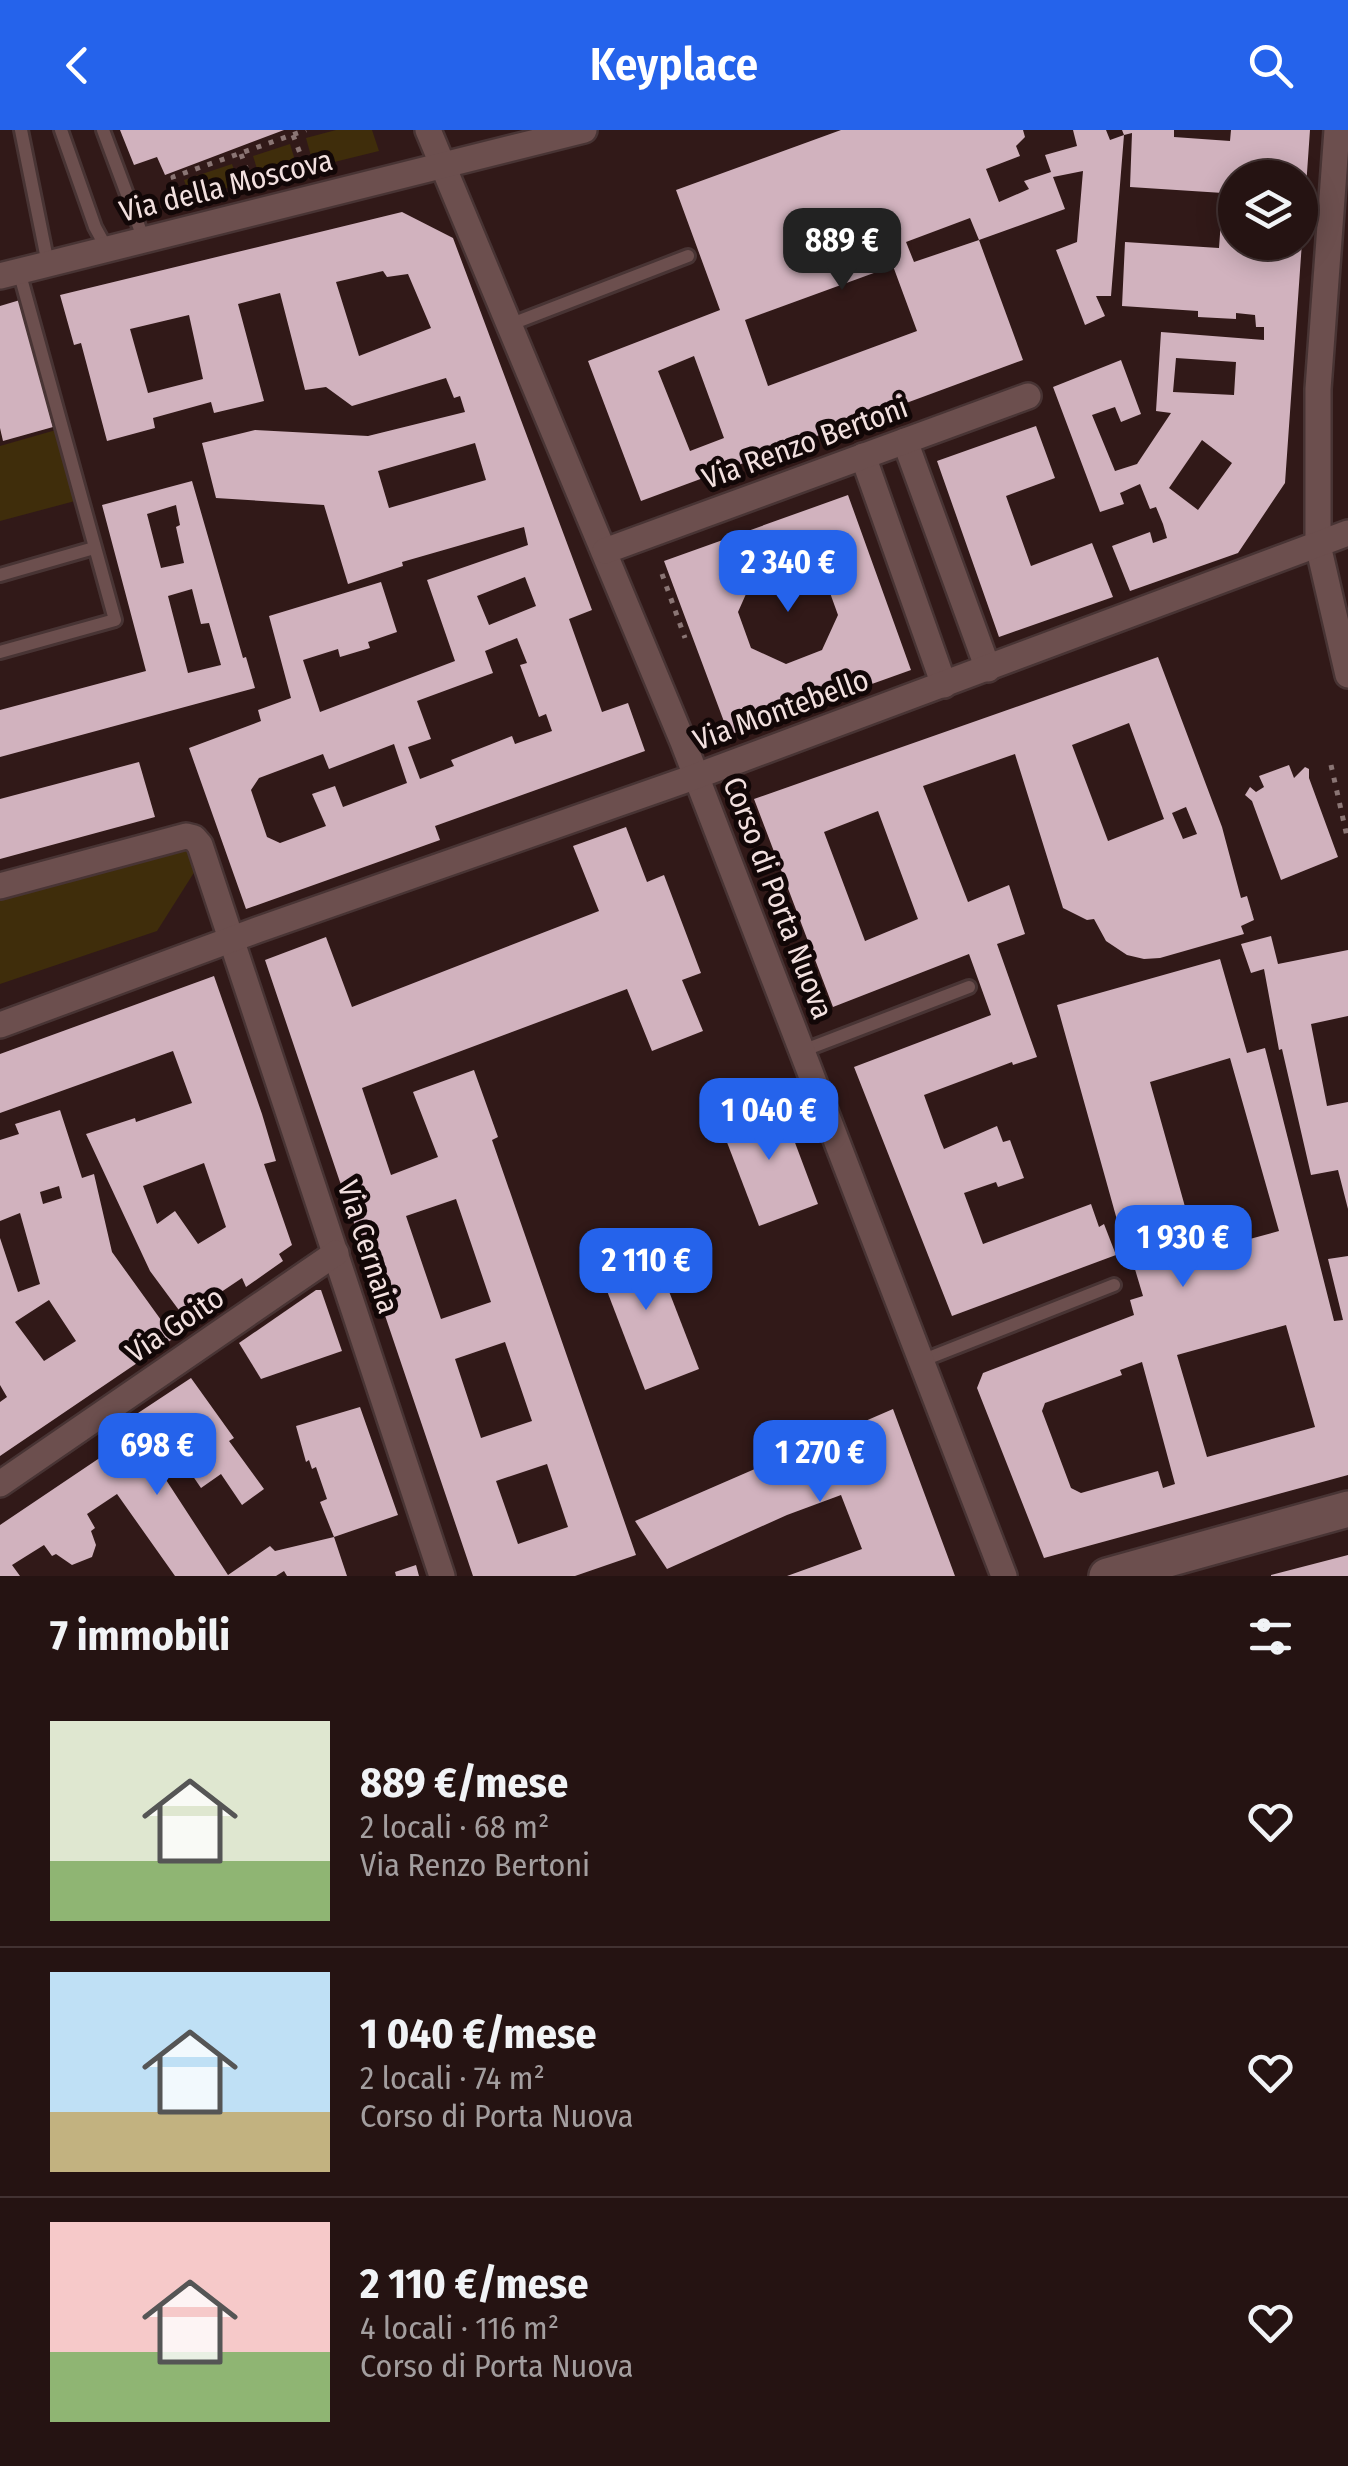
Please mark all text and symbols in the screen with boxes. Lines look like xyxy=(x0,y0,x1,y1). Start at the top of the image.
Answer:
icon: back xyxy=(50,38,105,93)
text: Keyplace xyxy=(590,38,758,92)
icon: search xyxy=(1243,38,1298,93)
street label: Via della Moscova xyxy=(116,142,336,230)
map controls xyxy=(1218,160,1318,260)
button: layers xyxy=(1218,160,1318,260)
pin: 889 € xyxy=(772,208,912,293)
text: 889 € xyxy=(805,221,879,259)
street label: Via Renzo Bertoni xyxy=(697,389,913,497)
pin: 2 340 € xyxy=(696,530,880,615)
text: 2 340 € xyxy=(741,543,835,581)
street label: Via Montebello xyxy=(688,662,874,758)
street label: Corso di Porta Nuova xyxy=(715,772,841,1024)
pin: 1 040 € xyxy=(677,1078,861,1163)
text: 1 040 € xyxy=(721,1091,817,1129)
street label: Via Cernaia xyxy=(330,1176,406,1318)
pin: 1 930 € xyxy=(1091,1205,1275,1290)
text: 1 930 € xyxy=(1137,1218,1229,1256)
pin: 2 110 € xyxy=(554,1228,738,1313)
text: 2 110 € xyxy=(601,1241,691,1279)
street label: Via Goito xyxy=(119,1279,231,1371)
pin: 698 € xyxy=(87,1413,227,1498)
pin: 1 270 € xyxy=(728,1420,912,1505)
text: 698 € xyxy=(120,1426,194,1464)
text: 1 270 € xyxy=(775,1433,865,1471)
icon: filters xyxy=(1243,1609,1298,1664)
text: 7 immobili xyxy=(50,1611,230,1661)
text: 889 €/mese xyxy=(360,1758,568,1808)
icon: home xyxy=(130,1761,250,1881)
icon: heart xyxy=(1243,1794,1298,1849)
text: 2 locali · 68 m² xyxy=(360,1808,549,1846)
text: Via Renzo Bertoni xyxy=(360,1846,590,1884)
text: 1 040 €/mese xyxy=(360,2009,597,2059)
icon: home xyxy=(130,2012,250,2132)
icon: heart xyxy=(1243,2045,1298,2100)
text: 2 locali · 74 m² xyxy=(360,2059,545,2097)
text: Corso di Porta Nuova xyxy=(360,2097,633,2135)
text: 2 110 €/mese xyxy=(360,2259,589,2309)
icon: home xyxy=(130,2262,250,2382)
icon: heart xyxy=(1243,2295,1298,2350)
text: 4 locali · 116 m² xyxy=(360,2309,559,2347)
text: Corso di Porta Nuova xyxy=(360,2347,633,2385)

